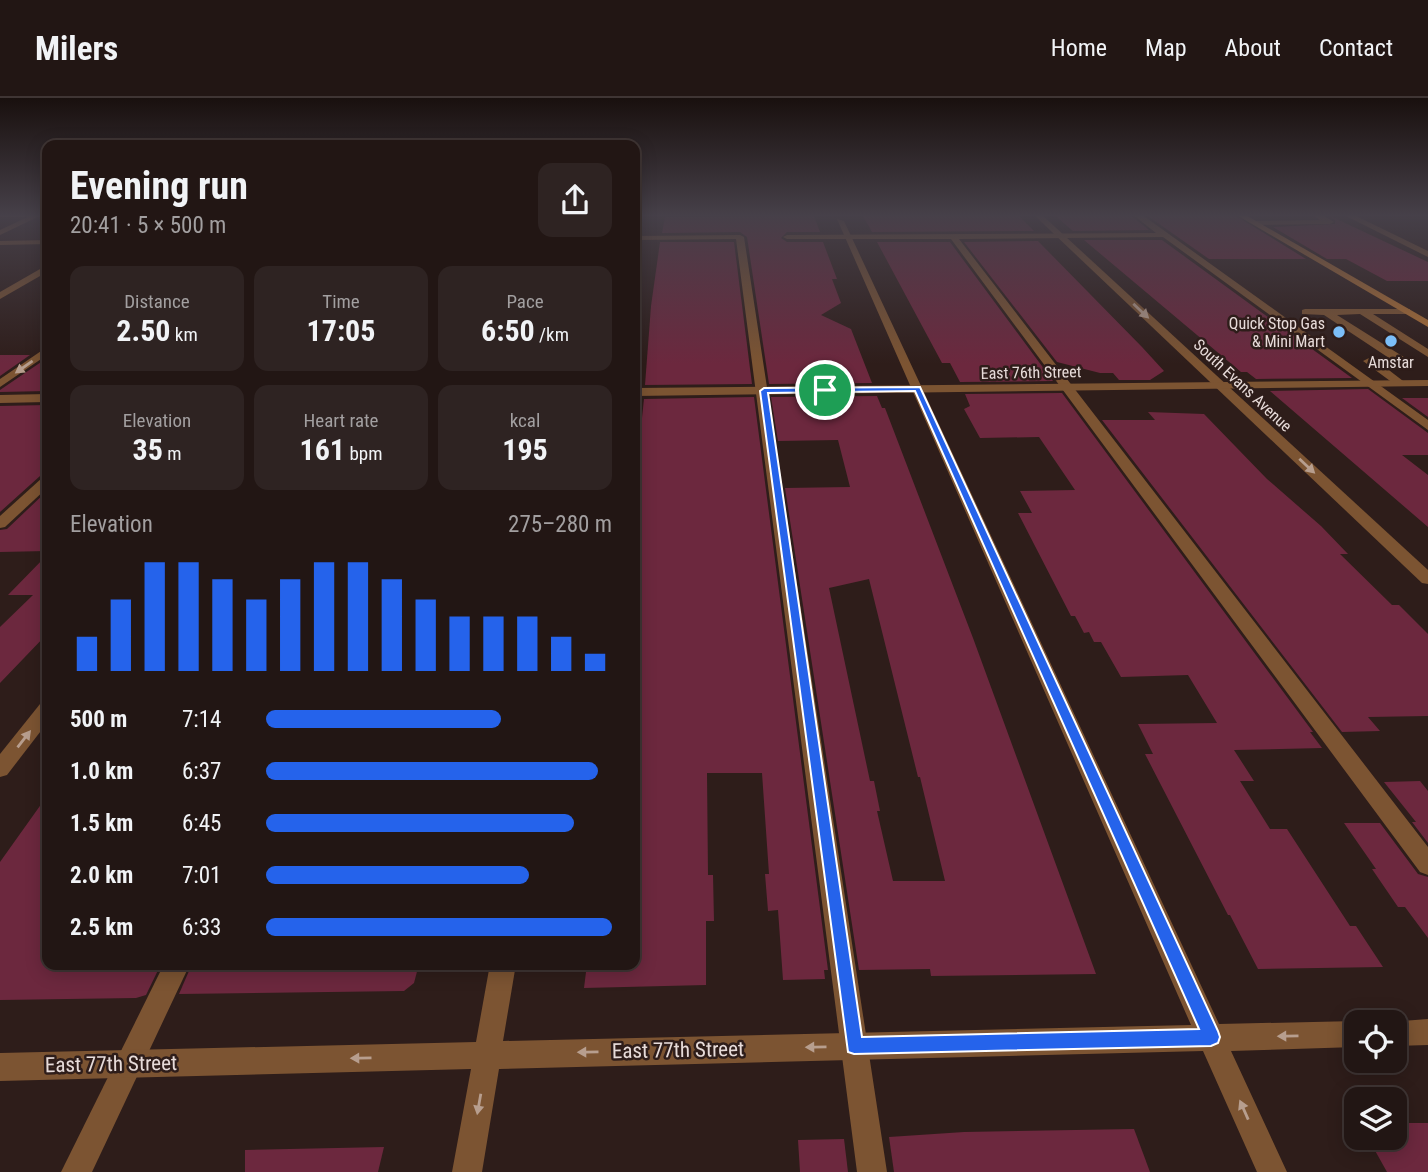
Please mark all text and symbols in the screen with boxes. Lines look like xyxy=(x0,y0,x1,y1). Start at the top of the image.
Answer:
text: Milers xyxy=(35,29,118,68)
text: Home xyxy=(1051,34,1107,62)
text: Map xyxy=(1145,34,1187,62)
text: About xyxy=(1225,34,1281,62)
text: Contact xyxy=(1319,34,1393,62)
button: share xyxy=(538,163,612,237)
text: Evening run xyxy=(70,164,248,208)
text: 20:41 · 5 × 500 m xyxy=(70,212,226,239)
text: Distance xyxy=(124,290,190,313)
text: Time xyxy=(322,290,360,313)
text: Pace xyxy=(506,290,544,313)
one-way arrow xyxy=(1132,302,1149,318)
text: 2.50 xyxy=(116,313,170,348)
text: 17:05 xyxy=(307,313,375,348)
text: 6:50 xyxy=(481,313,535,348)
place label: Quick Stop Gas & Mini Mart xyxy=(1229,314,1325,351)
text: km xyxy=(170,323,198,346)
text: /km xyxy=(535,323,569,346)
marker: Quick Stop Gas & Mini Mart xyxy=(1331,324,1347,340)
marker: Amstar xyxy=(1383,333,1399,349)
street label: South Evans Avenue xyxy=(1190,335,1296,436)
place label: Amstar xyxy=(1368,353,1414,372)
one-way arrow xyxy=(15,360,33,374)
pin xyxy=(795,360,855,420)
street label: East 76th Street xyxy=(980,362,1082,383)
icon: arrive xyxy=(806,371,844,409)
text: Elevation xyxy=(123,409,191,432)
text: Heart rate xyxy=(303,409,379,432)
text: kcal xyxy=(510,409,540,432)
text: 35 xyxy=(133,432,163,467)
text: 161 xyxy=(300,432,345,467)
text: 195 xyxy=(502,432,548,467)
text: m xyxy=(163,442,182,465)
text: bpm xyxy=(345,442,382,465)
one-way arrow xyxy=(1298,458,1316,474)
text: Elevation xyxy=(70,511,153,538)
text: 275–280 m xyxy=(508,511,612,538)
text: 500 m xyxy=(70,706,127,733)
text: 7:14 xyxy=(182,706,221,733)
one-way arrow xyxy=(16,731,31,749)
text: 1.0 km xyxy=(70,758,133,785)
text: 6:37 xyxy=(182,758,221,785)
text: 1.5 km xyxy=(70,810,133,837)
text: 6:45 xyxy=(182,810,221,837)
text: 2.0 km xyxy=(70,862,133,889)
text: 7:01 xyxy=(182,862,221,889)
text: 2.5 km xyxy=(70,914,133,941)
text: 6:33 xyxy=(182,914,221,941)
map controls xyxy=(1344,1010,1407,1150)
button: locate xyxy=(1344,1010,1407,1073)
one-way arrow xyxy=(1277,1030,1299,1042)
street label: East 77th Street xyxy=(612,1037,744,1063)
one-way arrow xyxy=(804,1041,826,1052)
one-way arrow xyxy=(577,1047,599,1058)
street label: East 77th Street xyxy=(45,1051,177,1077)
one-way arrow xyxy=(350,1052,372,1064)
button: layers xyxy=(1344,1087,1407,1150)
one-way arrow xyxy=(473,1093,484,1115)
one-way arrow xyxy=(1238,1100,1250,1120)

